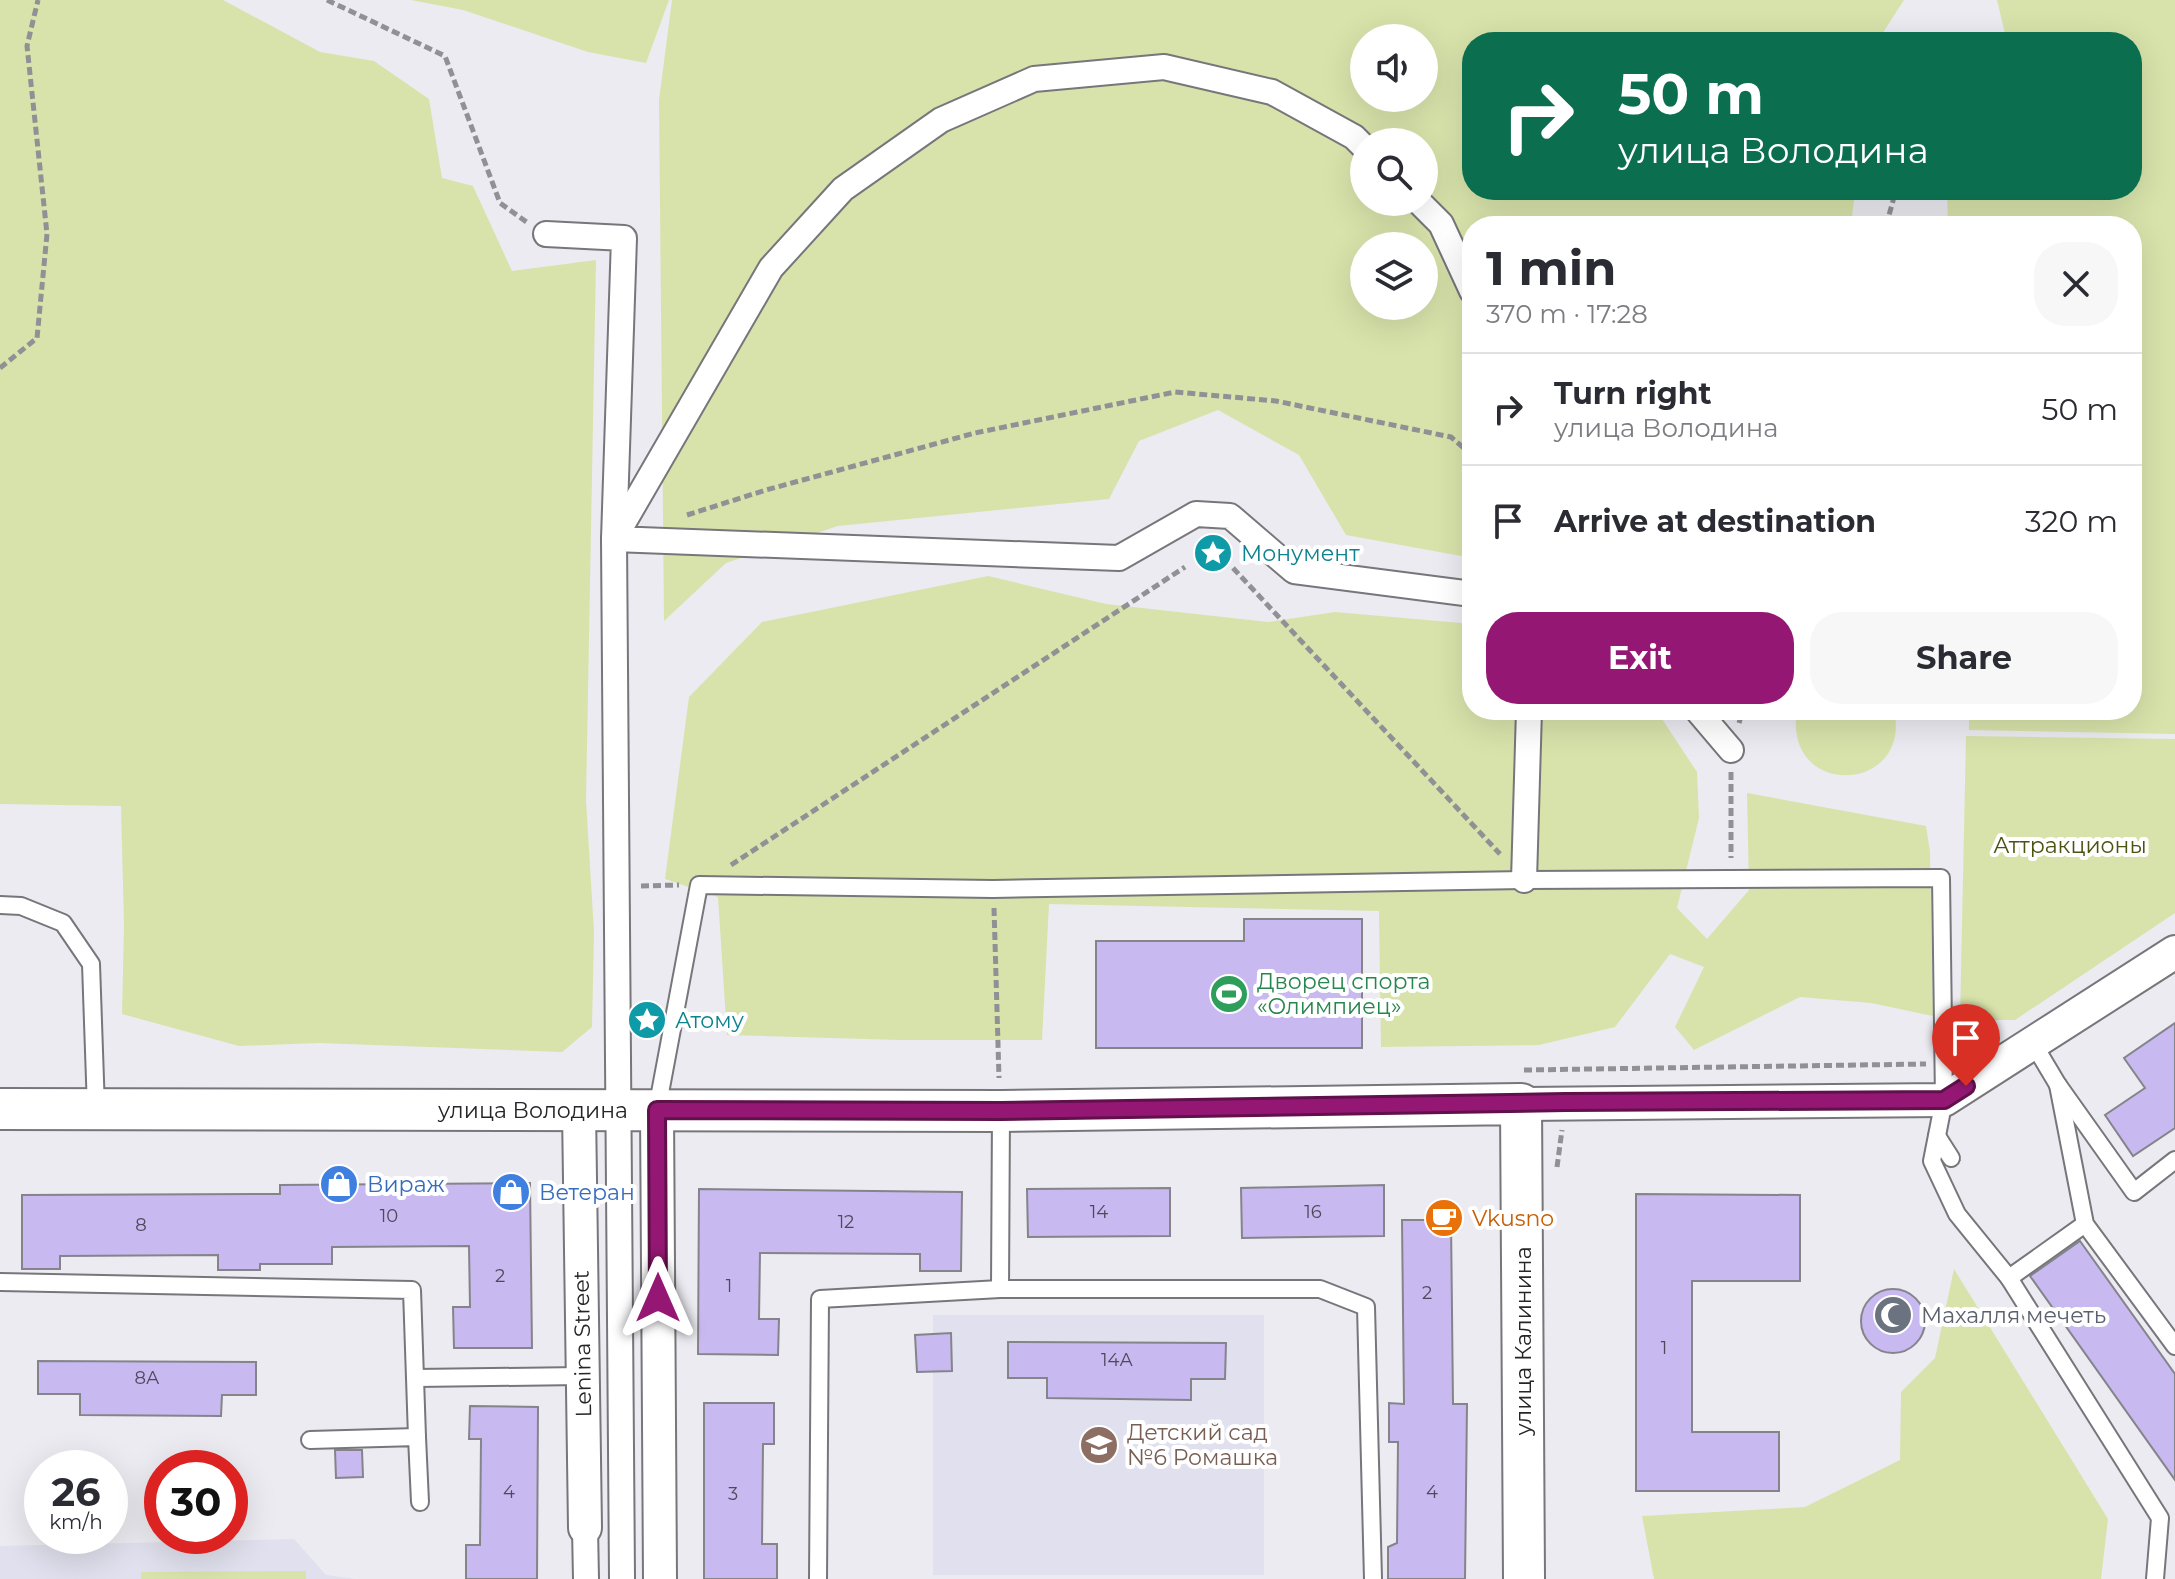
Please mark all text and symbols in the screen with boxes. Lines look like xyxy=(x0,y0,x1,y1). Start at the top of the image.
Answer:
map controls xyxy=(1350,24,1438,320)
button: sound xyxy=(1350,24,1438,112)
text: 50 m xyxy=(1618,60,1764,128)
icon: right xyxy=(1486,64,1590,168)
button: search xyxy=(1350,128,1438,216)
text: улица Володина xyxy=(1618,128,1929,172)
button: layers xyxy=(1350,232,1438,320)
text: 1 min xyxy=(1486,239,1616,297)
button: close xyxy=(2034,242,2118,326)
text: 370 m · 17:28 xyxy=(1486,298,1648,330)
text: Turn right xyxy=(1554,375,1711,412)
icon: right xyxy=(1486,387,1530,431)
text: 50 m xyxy=(2041,391,2118,428)
text: улица Володина xyxy=(1554,412,1778,444)
icon: arrive xyxy=(1486,499,1530,543)
text: Arrive at destination xyxy=(1554,503,1876,540)
text: 320 m xyxy=(2025,503,2118,540)
place icon: Монумент xyxy=(1192,532,1234,574)
place label: Монумент xyxy=(1241,540,1360,567)
button: Exit xyxy=(1486,612,1794,704)
button: Share xyxy=(1810,612,2118,704)
park label: Аттракционы xyxy=(1993,832,2147,859)
place label: Дворец спорта «Олимпиец» xyxy=(1257,968,1430,1020)
sports icon: Дворец спорта «Олимпиец» xyxy=(1208,973,1250,1015)
place icon: Атому xyxy=(626,999,668,1041)
pin xyxy=(1932,1004,2000,1086)
place label: Атому xyxy=(675,1007,745,1034)
icon: arrive xyxy=(1944,1016,1988,1060)
street label: улица Володина xyxy=(437,1097,628,1124)
shop icon: Вираж xyxy=(318,1163,360,1205)
place label: Вираж xyxy=(367,1171,445,1198)
shop icon: Ветеран xyxy=(490,1171,532,1213)
place label: Ветеран xyxy=(539,1179,635,1206)
cafe icon: Vkusno xyxy=(1423,1197,1465,1239)
house number: 14 xyxy=(1090,1201,1108,1223)
house number: 16 xyxy=(1304,1201,1322,1223)
house number: 10 xyxy=(380,1205,398,1227)
place label: Vkusno xyxy=(1472,1205,1554,1232)
house number: 12 xyxy=(838,1211,854,1233)
house number: 8 xyxy=(135,1214,147,1236)
street label: улица Калинина xyxy=(1510,1246,1537,1437)
position arrow xyxy=(616,1256,700,1340)
house number: 2 xyxy=(495,1265,505,1287)
street label: Lenina Street xyxy=(568,1270,597,1418)
house number: 1 xyxy=(726,1275,732,1297)
house number: 2 xyxy=(1422,1282,1432,1304)
mosque icon: Махалля мечеть xyxy=(1872,1294,1914,1336)
place label: Махалля мечеть xyxy=(1921,1302,2106,1329)
house number: 1 xyxy=(1661,1337,1667,1359)
house number: 14А xyxy=(1101,1349,1133,1371)
house number: 8А xyxy=(135,1367,160,1389)
place label: Детский сад №6 Ромашка xyxy=(1127,1419,1278,1471)
school or university icon: Детский сад №6 Ромашка xyxy=(1078,1424,1120,1466)
speed limit sign: 30 xyxy=(144,1450,248,1554)
text: 26 xyxy=(51,1467,101,1516)
house number: 4 xyxy=(503,1481,515,1503)
house number: 4 xyxy=(1426,1481,1438,1503)
house number: 3 xyxy=(728,1483,738,1505)
text: km/h xyxy=(49,1510,103,1534)

